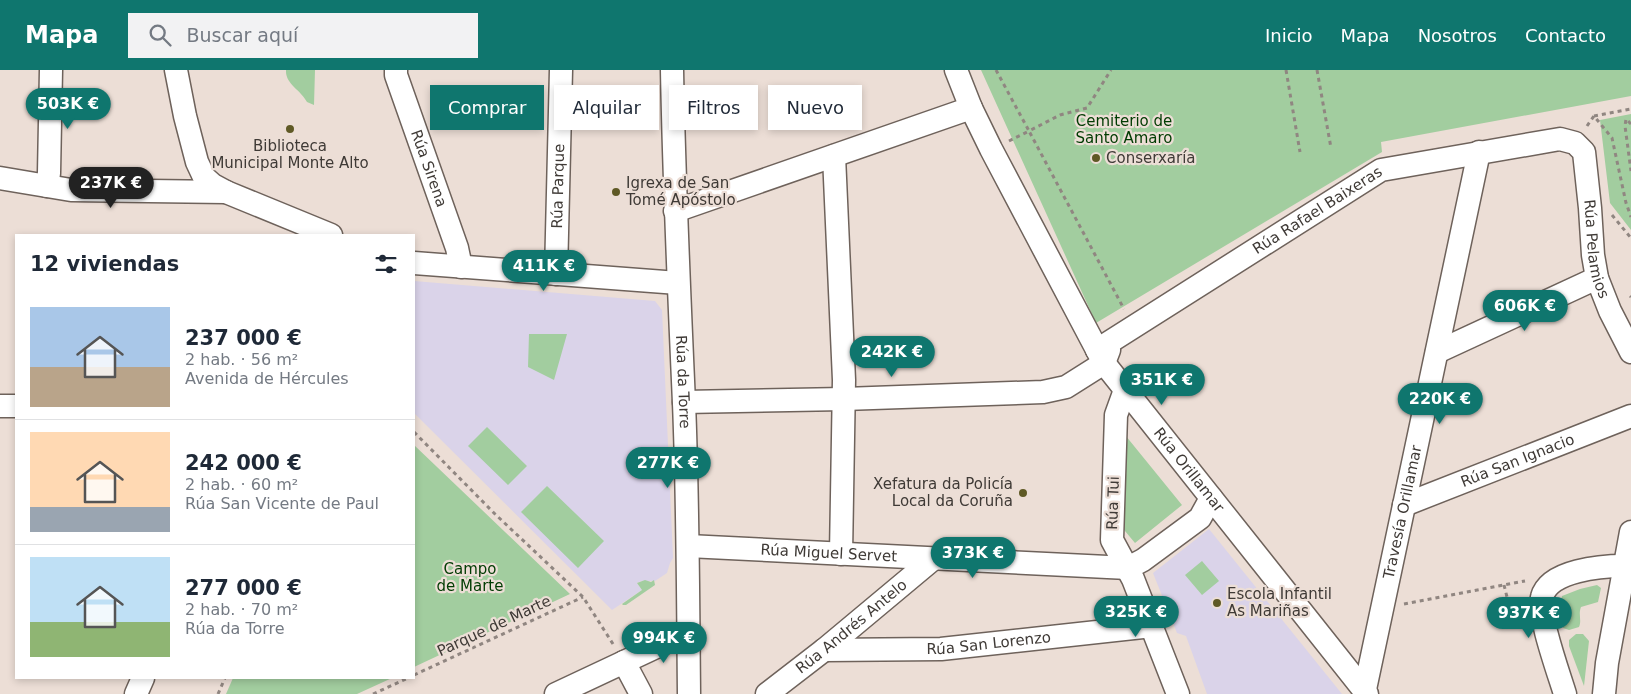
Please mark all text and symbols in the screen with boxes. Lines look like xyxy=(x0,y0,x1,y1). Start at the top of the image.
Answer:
search box xyxy=(128,13,478,58)
text: Mapa xyxy=(25,21,98,49)
icon: search xyxy=(146,21,174,49)
text: Buscar aquí xyxy=(186,24,298,46)
text: Inicio xyxy=(1265,25,1313,46)
text: Mapa xyxy=(1341,25,1390,46)
text: Nosotros xyxy=(1418,25,1497,46)
text: Contacto xyxy=(1525,25,1606,46)
chip: Comprar xyxy=(430,85,544,130)
chip: Alquilar xyxy=(554,85,659,130)
chip: Filtros xyxy=(669,85,758,130)
chip: Nuevo xyxy=(768,85,862,130)
pin: 503K € xyxy=(27,88,109,130)
text: 503K € xyxy=(37,94,99,113)
park label: Cemiterio de Santo Amaro xyxy=(1075,112,1173,147)
marker: Biblioteca Municipal Monte Alto xyxy=(284,123,296,135)
street label: Rúa Sirena xyxy=(407,127,451,209)
place label: Biblioteca Municipal Monte Alto xyxy=(211,137,369,172)
street label: Rúa Parque xyxy=(548,143,568,229)
place label: Conserxaría xyxy=(1106,149,1196,167)
marker: Conserxaría xyxy=(1090,152,1102,164)
street label: Rúa Rafael Baixeras xyxy=(1249,163,1386,258)
pin: 237K € xyxy=(70,166,152,209)
text: 237K € xyxy=(80,173,142,192)
place label: Igrexa de San Tomé Apóstolo xyxy=(625,174,736,209)
marker: Igrexa de San Tomé Apóstolo xyxy=(610,186,622,198)
street label: Rúa Pelamios xyxy=(1580,199,1613,301)
icon: filters xyxy=(372,250,400,278)
pin: 411K € xyxy=(503,250,585,292)
text: 12 viviendas xyxy=(30,252,179,276)
text: 411K € xyxy=(513,256,575,275)
pin: 606K € xyxy=(1484,290,1566,332)
text: 606K € xyxy=(1494,296,1556,315)
text: 237 000 € xyxy=(185,326,302,350)
icon: home xyxy=(70,327,130,387)
street label: Rúa da Torre xyxy=(672,335,694,429)
pin: 242K € xyxy=(851,336,933,378)
text: 242K € xyxy=(861,342,923,361)
text: 2 hab. · 56 m² xyxy=(185,350,298,369)
pin: 351K € xyxy=(1121,364,1203,406)
text: Avenida de Hércules xyxy=(185,369,349,388)
text: 351K € xyxy=(1131,370,1193,389)
pin: 220K € xyxy=(1399,382,1481,425)
text: 220K € xyxy=(1409,389,1471,408)
street label: Rúa Orillamar xyxy=(1150,424,1229,516)
street label: Rúa San Ignacio xyxy=(1458,430,1577,491)
street label: Travesía Orillamar xyxy=(1379,443,1426,581)
pin: 277K € xyxy=(627,446,709,489)
text: 242 000 € xyxy=(185,451,302,475)
icon: home xyxy=(70,452,130,512)
text: 277K € xyxy=(637,453,699,472)
text: 2 hab. · 60 m² xyxy=(185,475,298,494)
place label: Xefatura da Policía Local da Coruña xyxy=(873,475,1013,510)
street label: Rúa Tui xyxy=(1103,476,1123,530)
marker: Xefatura da Policía Local da Coruña xyxy=(1017,487,1029,499)
text: Rúa San Vicente de Paul xyxy=(185,494,379,513)
pin: 373K € xyxy=(932,536,1014,579)
street label: Rúa Miguel Servet xyxy=(760,541,898,565)
text: 373K € xyxy=(942,543,1004,562)
park label: Campo de Marte xyxy=(437,560,503,595)
text: 277 000 € xyxy=(185,576,302,600)
street label: Rúa Andrés Antelo xyxy=(792,576,911,677)
icon: home xyxy=(70,577,130,637)
place label: Escola Infantil As Mariñas xyxy=(1227,585,1332,620)
street label: Parque de Marte xyxy=(434,592,554,660)
pin: 325K € xyxy=(1095,596,1177,638)
pin: 937K € xyxy=(1488,596,1570,639)
marker: Escola Infantil As Mariñas xyxy=(1211,597,1223,609)
text: 2 hab. · 70 m² xyxy=(185,600,298,619)
text: 325K € xyxy=(1105,602,1167,621)
text: 937K € xyxy=(1498,603,1560,622)
text: Rúa da Torre xyxy=(185,619,285,638)
pin: 994K € xyxy=(623,622,705,664)
text: 994K € xyxy=(633,628,695,647)
street label: Rúa San Lorenzo xyxy=(926,628,1052,658)

